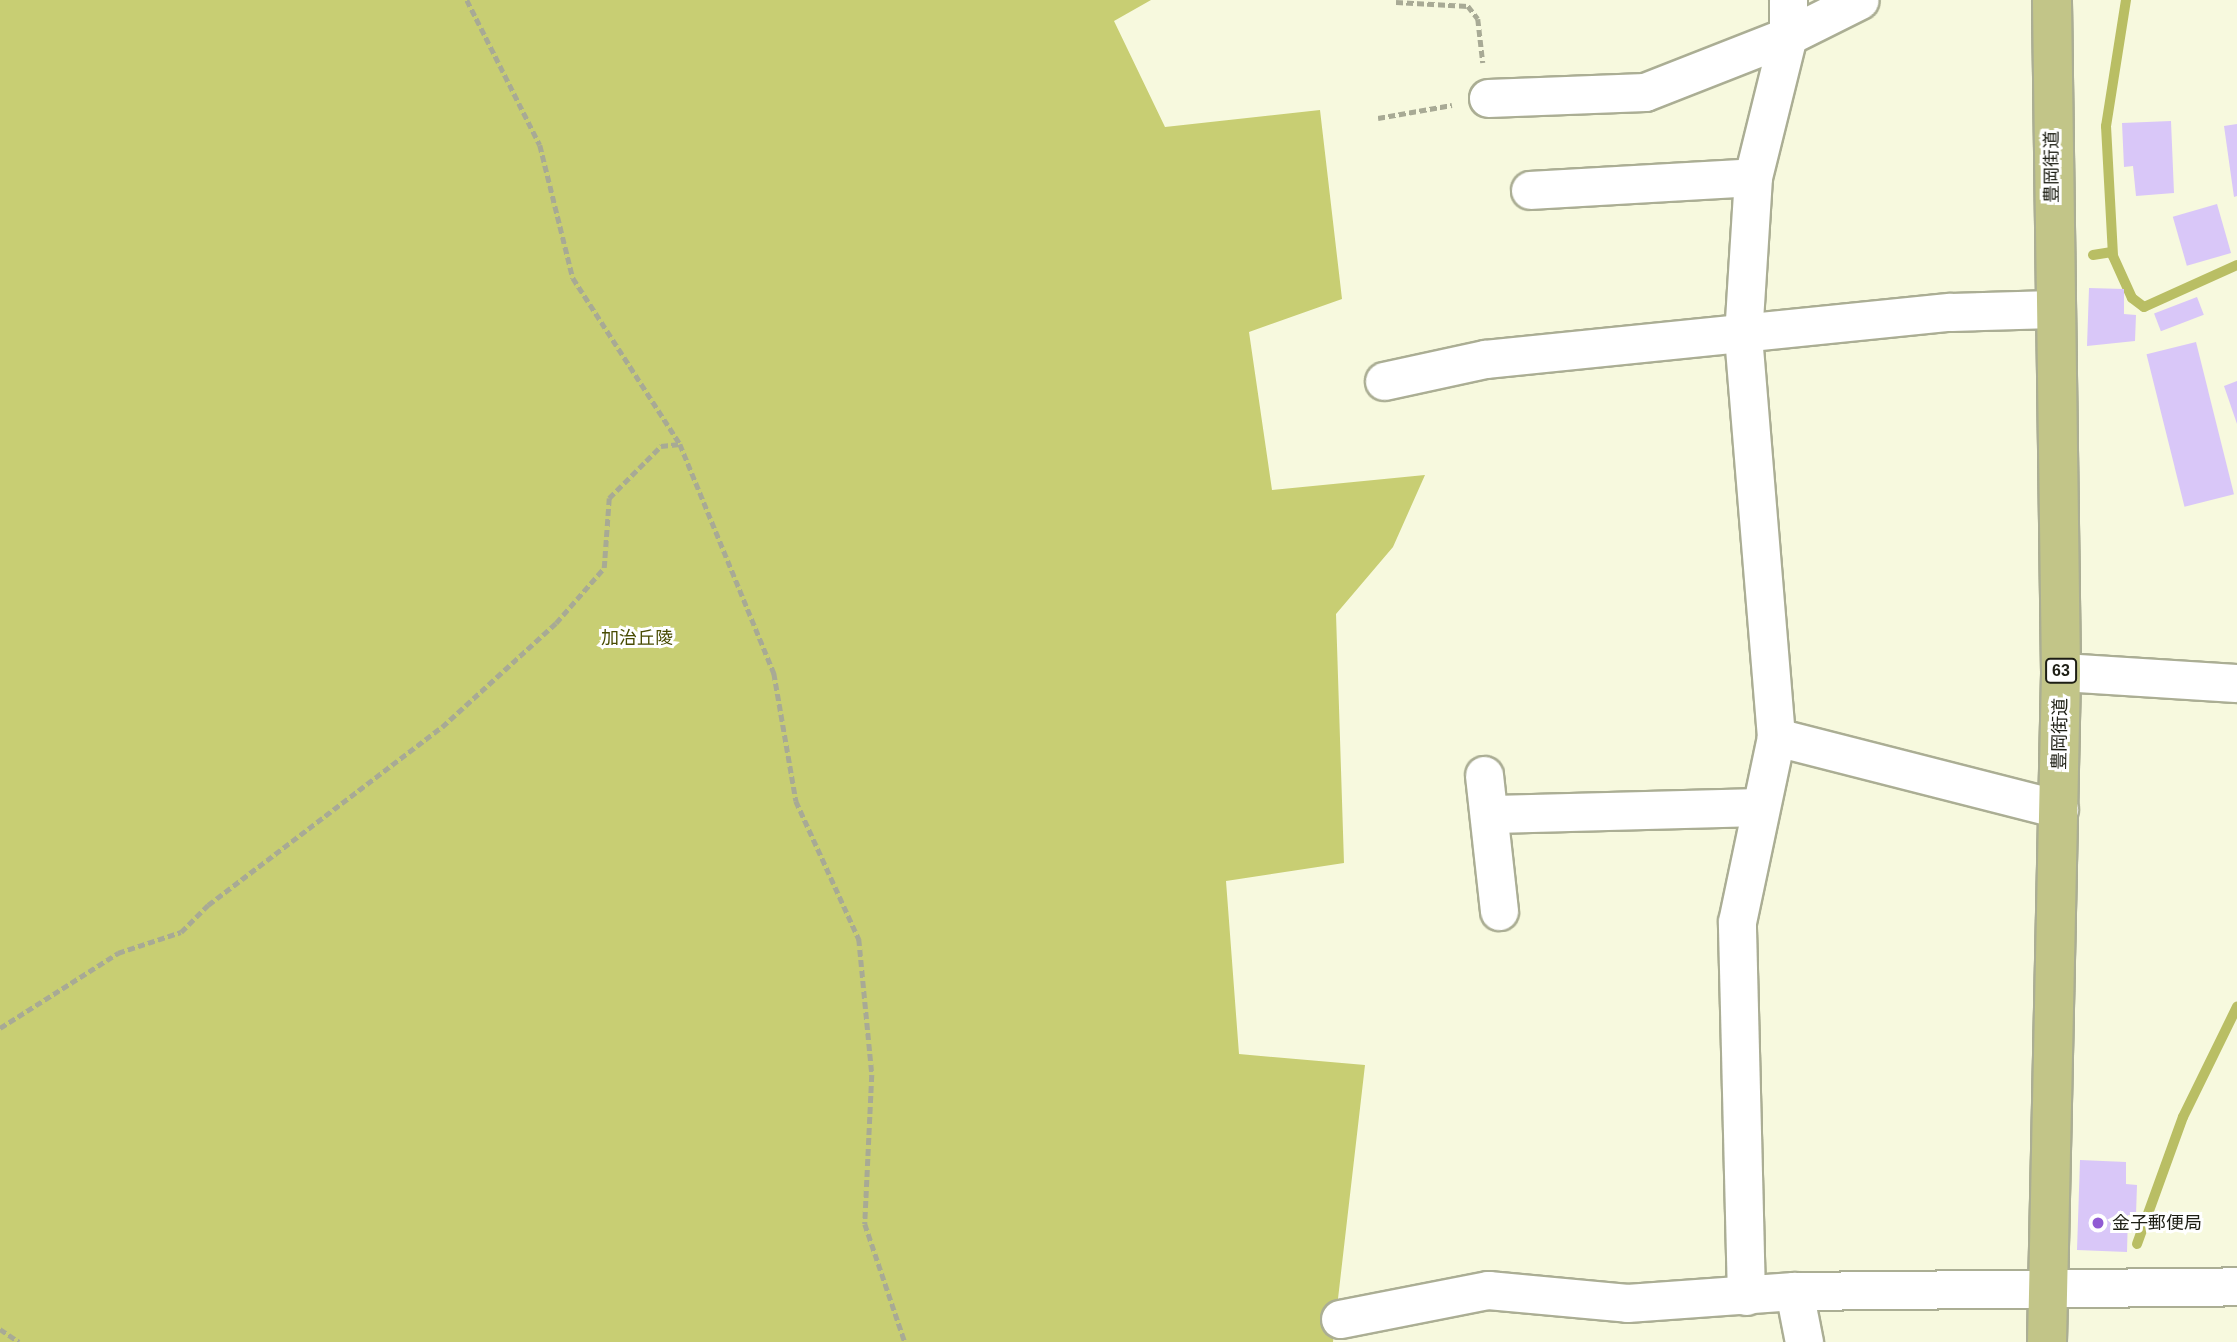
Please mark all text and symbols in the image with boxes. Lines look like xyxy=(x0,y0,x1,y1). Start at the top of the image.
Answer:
street label: 豊岡街道 xyxy=(2041,131,2063,203)
park label: 加治丘陵 xyxy=(601,627,673,649)
road number: 63 xyxy=(2044,658,2078,684)
street label: 豊岡街道 xyxy=(2049,698,2071,770)
place label: 金子郵便局 xyxy=(2112,1212,2202,1234)
marker: 金子郵便局 xyxy=(2090,1215,2106,1231)

